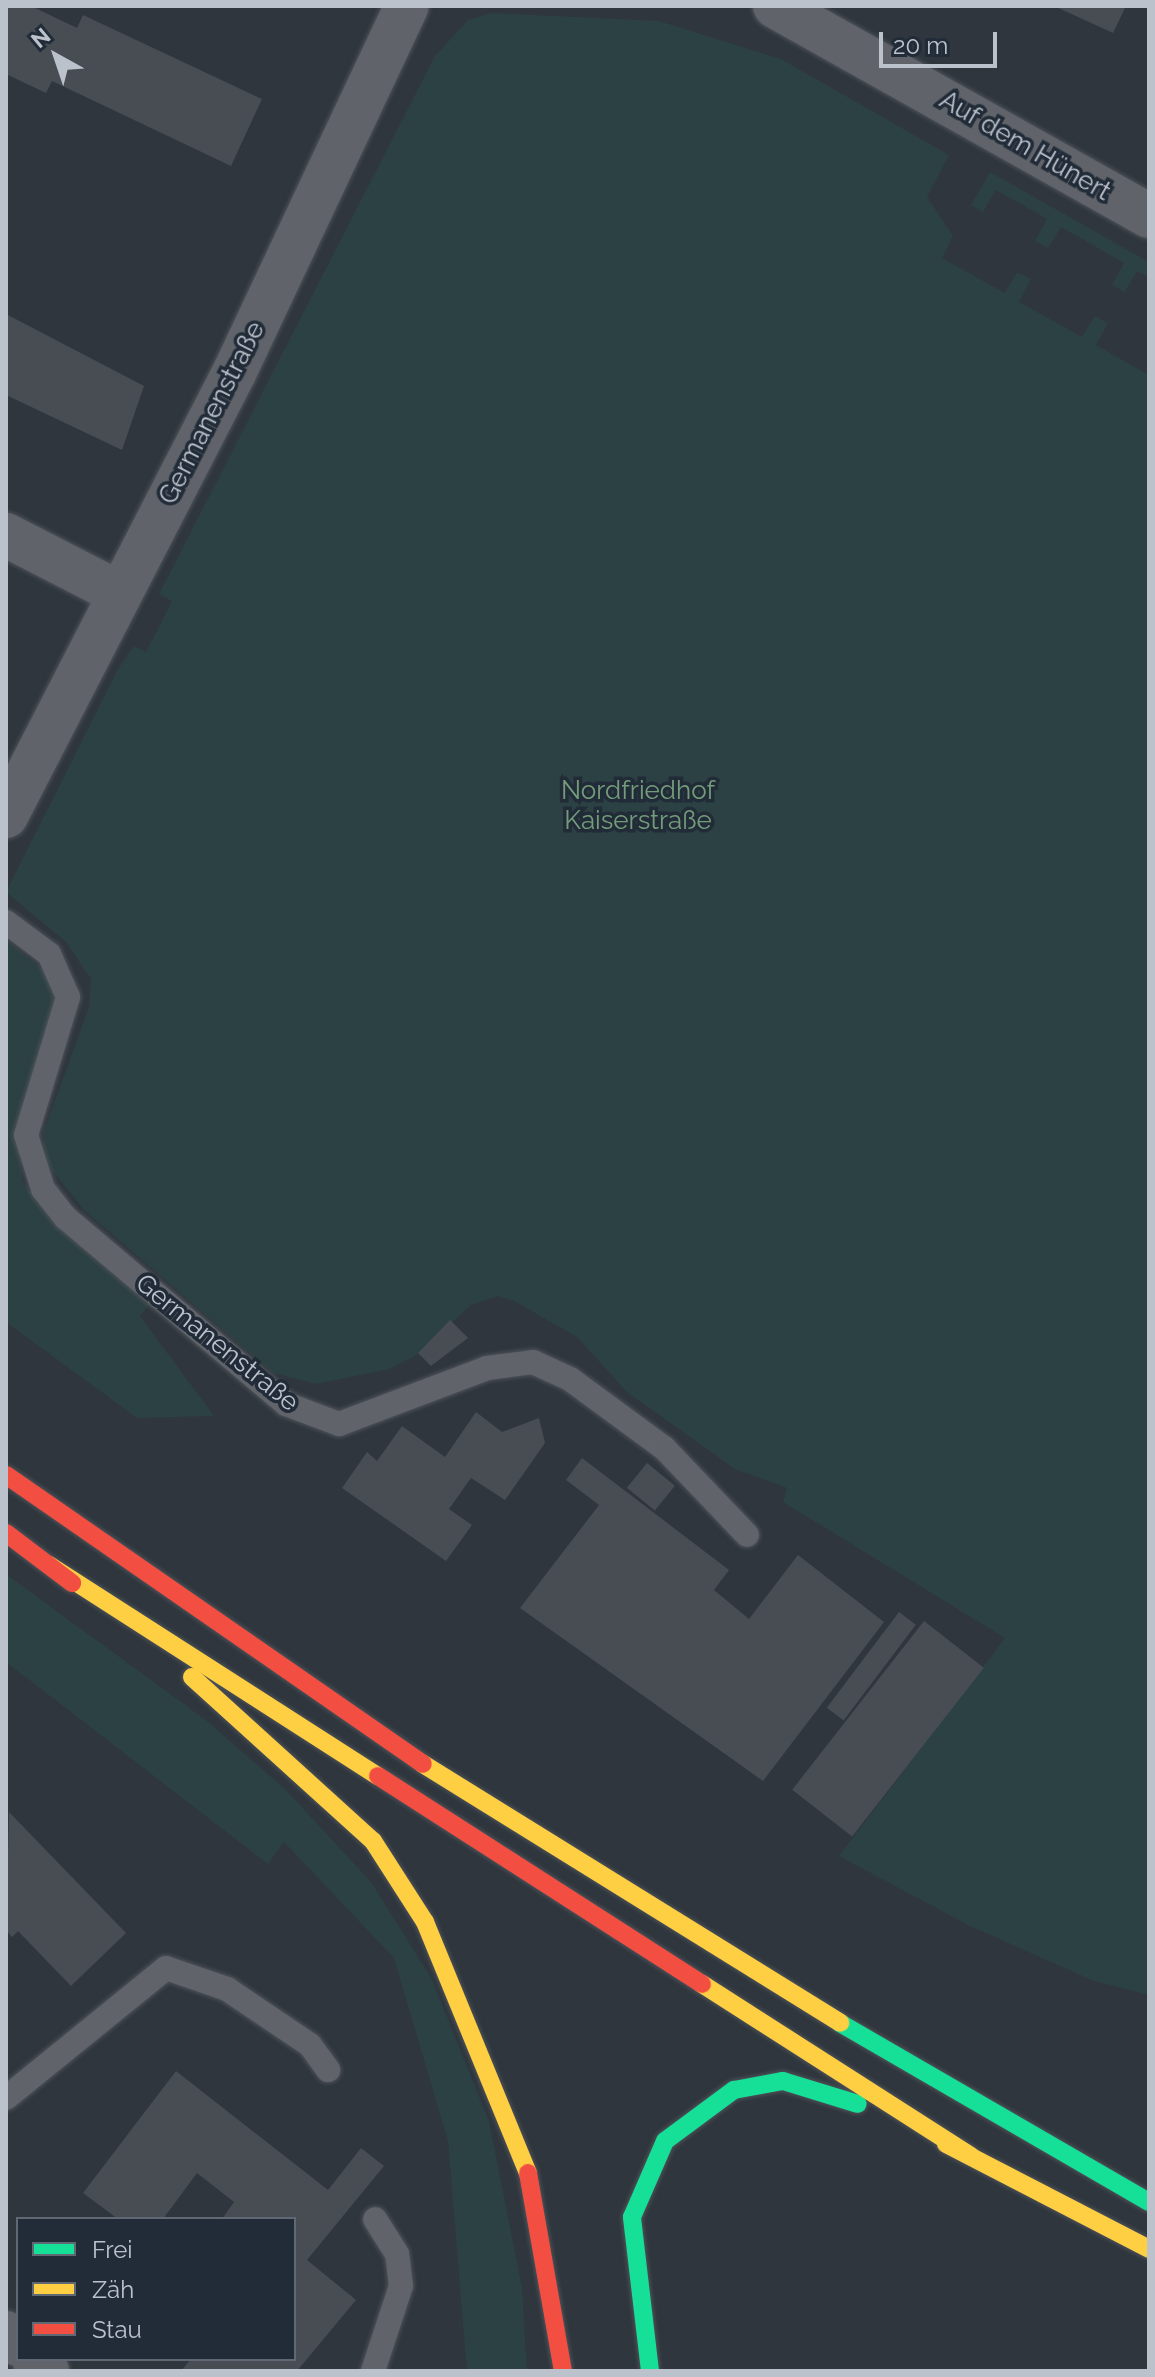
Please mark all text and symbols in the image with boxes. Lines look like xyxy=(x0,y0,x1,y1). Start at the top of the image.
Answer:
north arrow xyxy=(16,16,96,96)
scale bar xyxy=(883,16,1001,66)
text: N xyxy=(26,22,55,53)
text: 20 m xyxy=(893,31,948,60)
street label: Auf dem Hünert xyxy=(934,84,1116,208)
street label: Germanenstraße xyxy=(153,316,271,510)
park label: Nordfriedhof Kaiserstraße xyxy=(561,775,715,836)
street label: Germanenstraße xyxy=(129,1268,305,1418)
legend xyxy=(16,2217,296,2361)
text: Frei xyxy=(92,2235,133,2264)
text: Zäh xyxy=(92,2275,134,2304)
text: Stau xyxy=(92,2315,142,2344)

